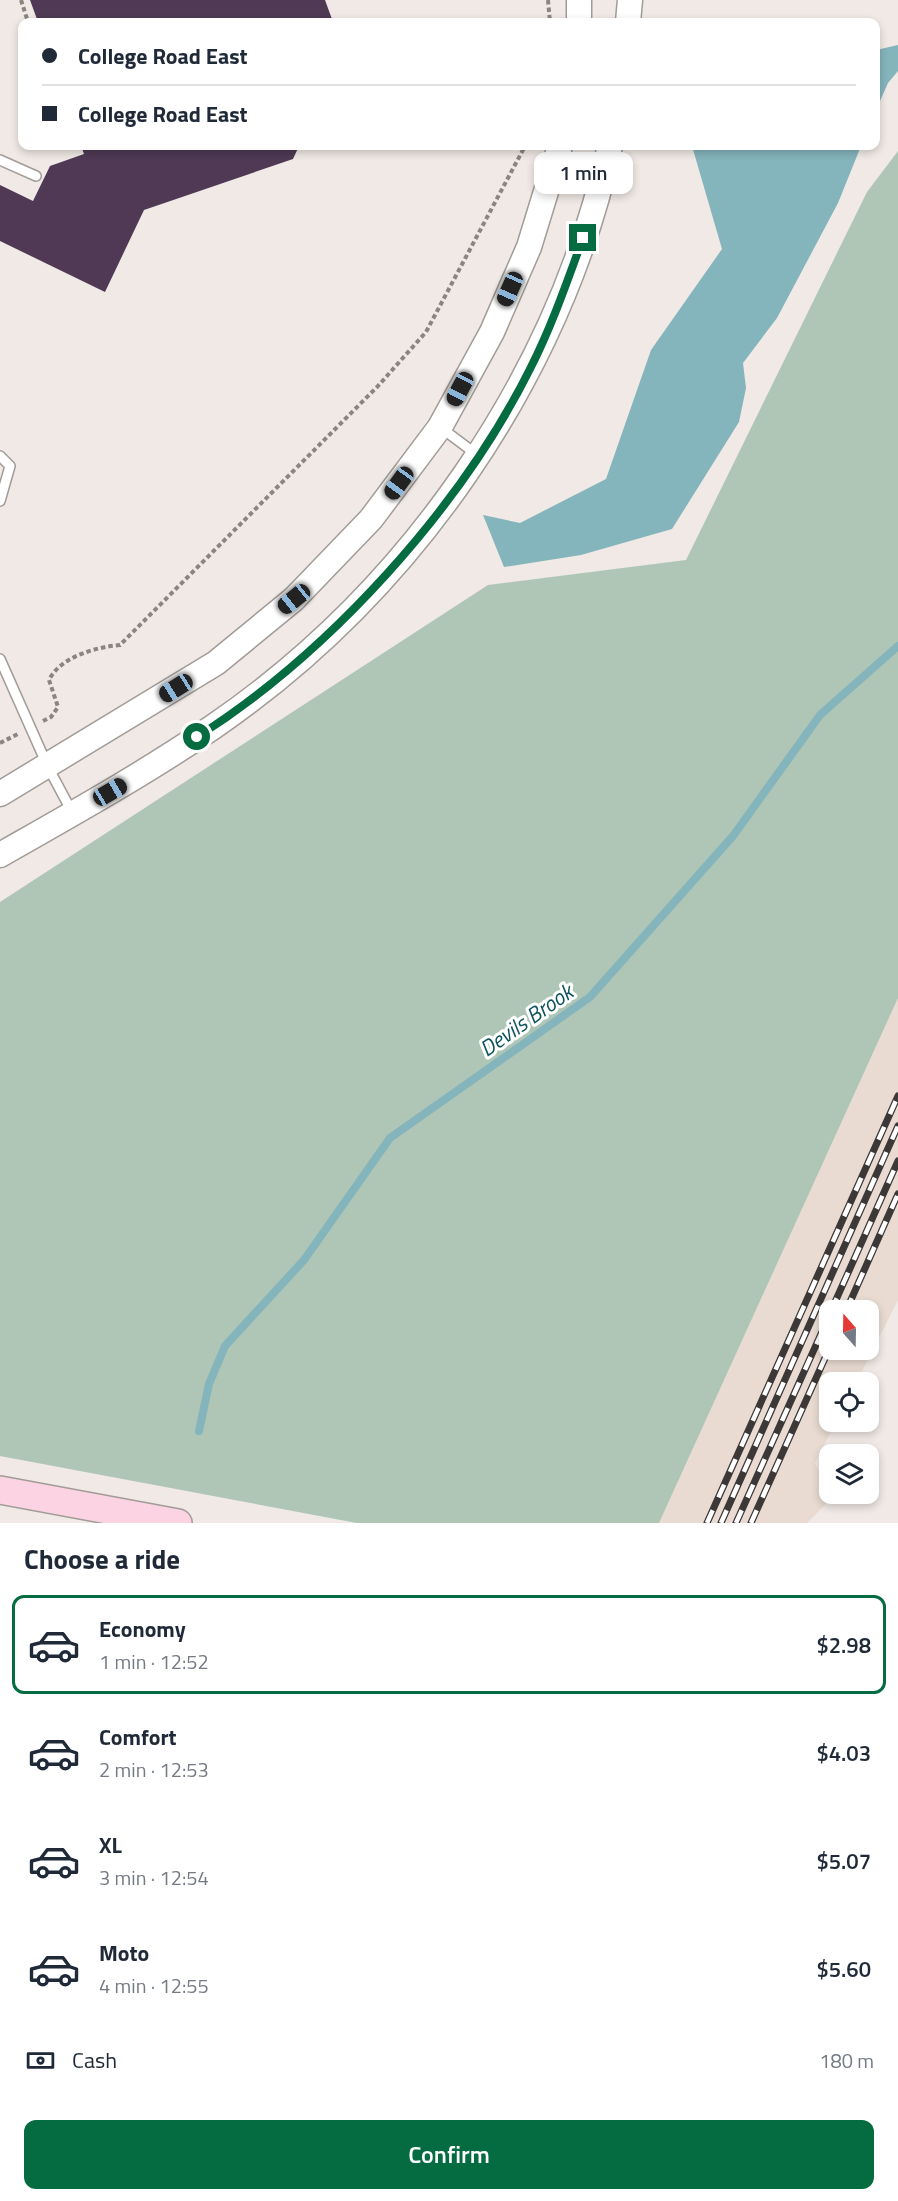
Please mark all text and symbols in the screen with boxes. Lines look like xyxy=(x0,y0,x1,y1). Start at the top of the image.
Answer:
text: College Road East xyxy=(78,39,248,73)
text: College Road East xyxy=(78,97,248,131)
callout: 1 min xyxy=(534,151,632,193)
text: 1 min xyxy=(559,157,608,188)
route end xyxy=(569,224,596,251)
car xyxy=(494,269,526,309)
car xyxy=(444,369,476,409)
car xyxy=(381,463,417,503)
car xyxy=(274,581,314,617)
car xyxy=(156,671,196,705)
route start xyxy=(183,723,210,750)
car xyxy=(90,775,130,809)
water label: Devils Brook xyxy=(472,974,582,1065)
north arrow xyxy=(819,1300,879,1360)
map controls xyxy=(819,1300,879,1504)
button: locate xyxy=(819,1372,879,1432)
button: layers xyxy=(819,1444,879,1504)
text: Choose a ride xyxy=(24,1538,180,1579)
text: Economy xyxy=(99,1612,186,1646)
icon: car xyxy=(27,1618,81,1672)
text: $2.98 xyxy=(816,1628,871,1662)
text: 1 min · 12:52 xyxy=(99,1646,209,1677)
text: Comfort xyxy=(99,1720,177,1754)
icon: car xyxy=(27,1726,81,1780)
text: $4.03 xyxy=(816,1736,871,1770)
text: 2 min · 12:53 xyxy=(99,1754,209,1785)
text: XL xyxy=(99,1828,122,1862)
icon: car xyxy=(27,1834,81,1888)
text: $5.07 xyxy=(816,1844,871,1878)
text: 3 min · 12:54 xyxy=(99,1862,209,1893)
text: Moto xyxy=(99,1936,149,1970)
icon: car xyxy=(27,1942,81,1996)
text: $5.60 xyxy=(816,1952,871,1986)
text: 4 min · 12:55 xyxy=(99,1970,209,2001)
text: Cash xyxy=(72,2043,117,2077)
icon: cash xyxy=(24,2044,57,2077)
text: 180 m xyxy=(819,2045,874,2076)
button: Confirm xyxy=(24,2120,874,2189)

